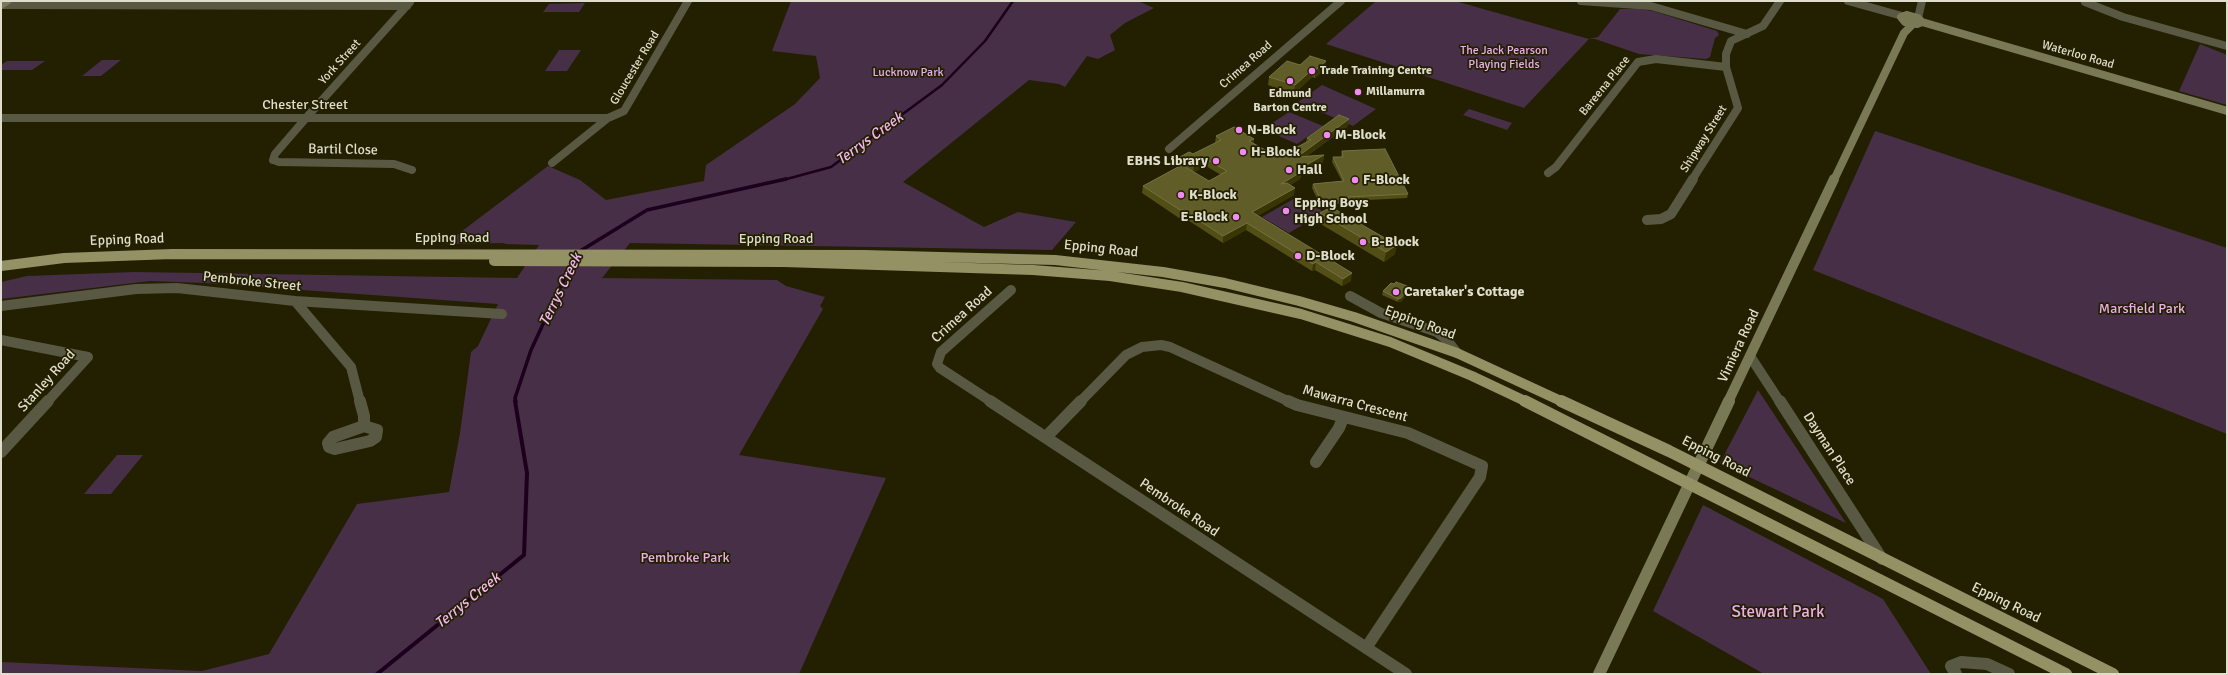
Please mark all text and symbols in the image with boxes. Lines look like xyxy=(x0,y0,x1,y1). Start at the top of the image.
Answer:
street label: Gloucester Road xyxy=(607,28,663,108)
street label: York Street xyxy=(316,36,364,88)
street label: Crimea Road xyxy=(1217,38,1275,92)
street label: Waterloo Road xyxy=(2040,38,2116,72)
park label: The Jack Pearson Playing Fields xyxy=(1460,44,1548,72)
street label: Bareena Place xyxy=(1576,53,1634,119)
place label: Trade Training Centre xyxy=(1320,64,1432,78)
park label: Lucknow Park xyxy=(872,66,944,80)
marker: Trade Training Centre xyxy=(1307,66,1317,76)
marker: Edmund Barton Centre xyxy=(1285,76,1295,86)
place label: Millamurra xyxy=(1366,85,1425,99)
place label: Edmund Barton Centre xyxy=(1253,87,1327,115)
marker: Millamurra xyxy=(1353,87,1363,97)
street label: Chester Street xyxy=(262,97,348,113)
street label: Shipway Street xyxy=(1678,103,1730,175)
water label: Terrys Creek xyxy=(833,109,907,169)
place label: N-Block xyxy=(1247,122,1296,138)
marker: N-Block xyxy=(1234,125,1244,135)
place label: M-Block xyxy=(1335,127,1386,143)
marker: M-Block xyxy=(1322,130,1332,140)
street label: Bartil Close xyxy=(308,141,378,159)
place label: H-Block xyxy=(1251,144,1300,160)
marker: H-Block xyxy=(1238,147,1248,157)
place label: EBHS Library xyxy=(1127,153,1208,169)
marker: EBHS Library xyxy=(1211,156,1221,166)
place label: Hall xyxy=(1297,162,1322,178)
marker: Hall xyxy=(1284,165,1294,175)
place label: F-Block xyxy=(1363,172,1410,188)
marker: F-Block xyxy=(1350,175,1360,185)
place label: K-Block xyxy=(1189,187,1237,203)
marker: K-Block xyxy=(1176,190,1186,200)
place label: Epping Boys High School xyxy=(1294,195,1368,228)
marker: Epping Boys High School xyxy=(1281,206,1291,216)
place label: E-Block xyxy=(1181,209,1228,225)
marker: E-Block xyxy=(1231,212,1241,222)
street label: Epping Road xyxy=(89,230,165,250)
street label: Epping Road xyxy=(415,230,489,246)
street label: Epping Road xyxy=(739,231,813,247)
place label: B-Block xyxy=(1371,234,1419,250)
street label: Epping Road xyxy=(1063,237,1139,261)
marker: B-Block xyxy=(1358,237,1368,247)
place label: D-Block xyxy=(1306,248,1355,264)
water label: Terrys Creek xyxy=(536,251,586,329)
marker: D-Block xyxy=(1293,251,1303,261)
street label: Pembroke Street xyxy=(202,268,302,296)
street label: Crimea Road xyxy=(928,283,996,347)
place label: Caretaker's Cottage xyxy=(1404,284,1524,300)
marker: Caretaker's Cottage xyxy=(1391,287,1401,297)
park label: Marsfield Park xyxy=(2099,301,2185,317)
street label: Epping Road xyxy=(1382,302,1458,344)
street label: Vimiera Road xyxy=(1715,307,1763,385)
street label: Stanley Road xyxy=(15,346,79,416)
street label: Mawarra Crescent xyxy=(1301,382,1409,426)
street label: Dayman Place xyxy=(1799,409,1859,489)
street label: Epping Road xyxy=(1679,433,1753,481)
street label: Pembroke Road xyxy=(1136,475,1222,541)
park label: Pembroke Park xyxy=(640,550,730,566)
water label: Terrys Creek xyxy=(432,569,504,633)
street label: Epping Road xyxy=(1969,579,2043,627)
park label: Stewart Park xyxy=(1731,603,1825,623)

